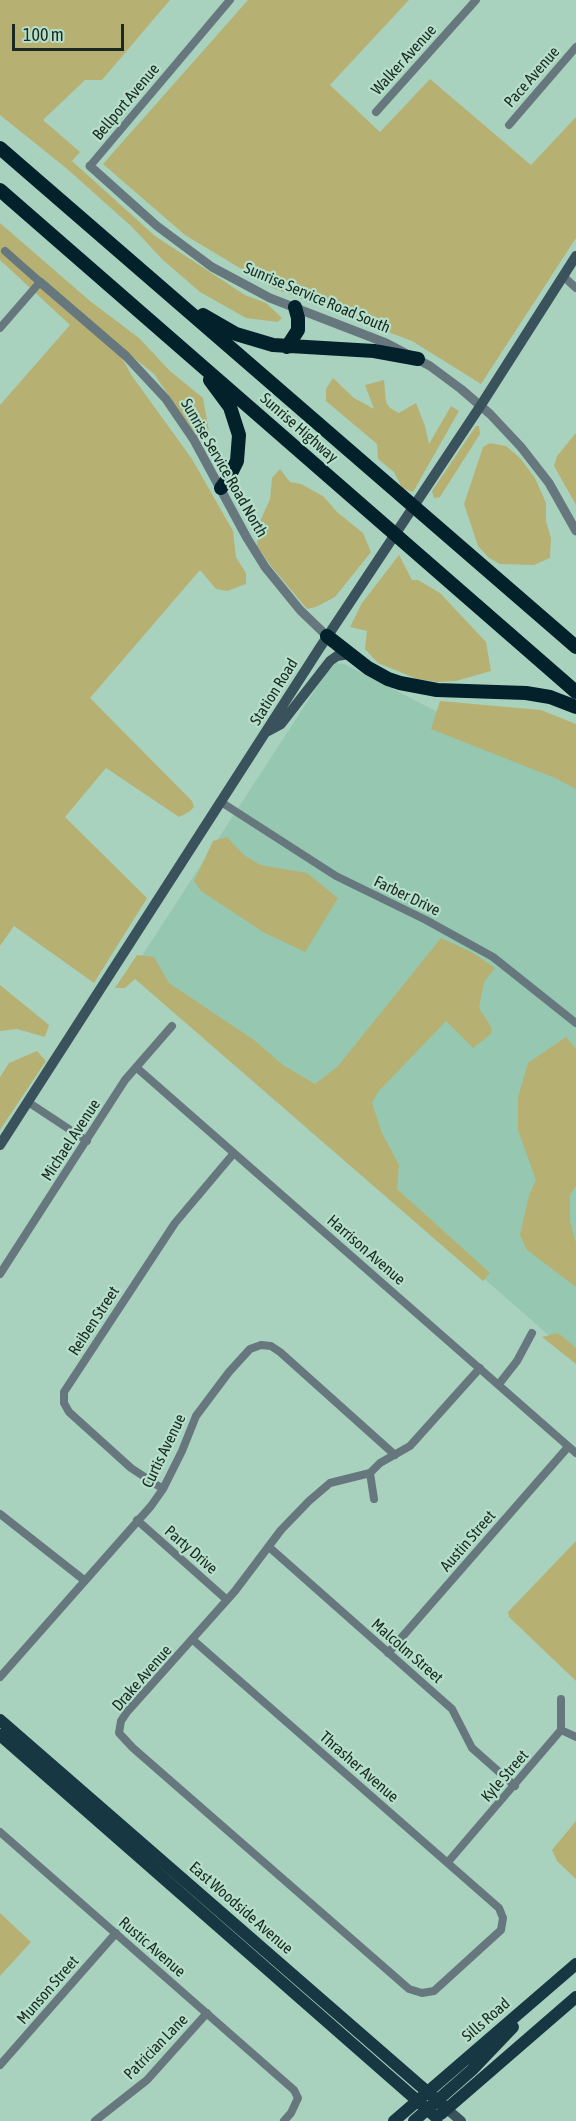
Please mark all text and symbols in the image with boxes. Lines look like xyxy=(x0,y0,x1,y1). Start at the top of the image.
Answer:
scale bar xyxy=(15,12,128,50)
street label: Walker Avenue xyxy=(367,21,441,99)
text: 100 m xyxy=(23,24,64,45)
street label: Pace Avenue xyxy=(500,43,564,111)
street label: Bellport Avenue xyxy=(88,60,164,144)
street label: Sunrise Service Road South xyxy=(241,258,393,338)
street label: Sunrise Highway xyxy=(256,389,342,467)
street label: Sunrise Service Road North xyxy=(177,395,271,541)
street label: Station Road xyxy=(246,655,302,729)
street label: Farber Drive xyxy=(371,872,443,920)
street label: Michael Avenue xyxy=(37,1096,105,1184)
street label: Harrison Avenue xyxy=(323,1211,409,1289)
street label: Reiben Street xyxy=(64,1283,124,1359)
street label: Curtis Avenue xyxy=(138,1411,190,1491)
street label: Austin Street xyxy=(436,1507,500,1575)
street label: Party Drive xyxy=(161,1522,221,1578)
street label: Malcolm Street xyxy=(367,1615,447,1687)
street label: Drake Avenue xyxy=(108,1641,176,1715)
street label: Thrasher Avenue xyxy=(316,1728,402,1806)
street label: Kyle Street xyxy=(477,1746,533,1806)
street label: East Woodside Avenue xyxy=(185,1858,297,1958)
street label: Rustic Avenue xyxy=(115,1913,189,1981)
street label: Munson Street xyxy=(13,1952,83,2028)
street label: Sills Road xyxy=(458,1994,514,2046)
street label: Patrician Lane xyxy=(120,2010,192,2084)

